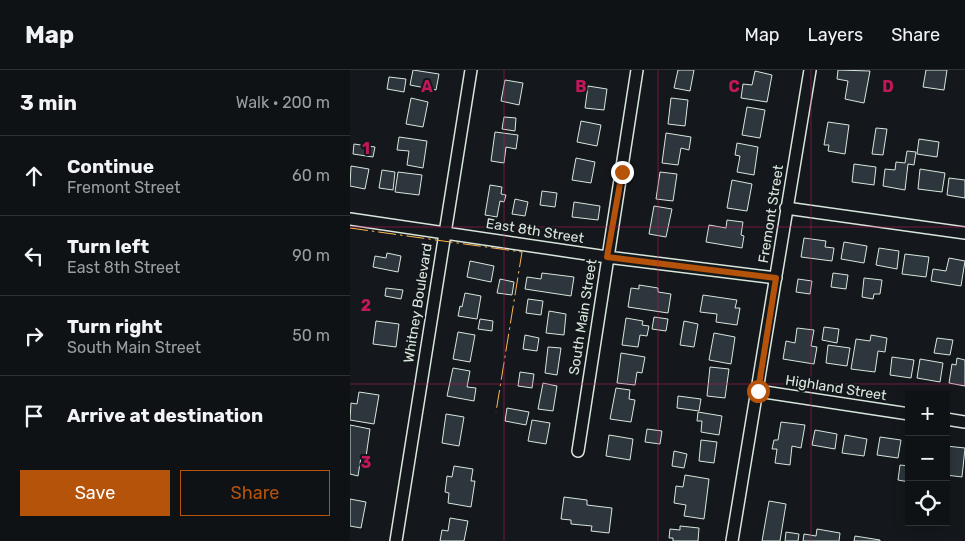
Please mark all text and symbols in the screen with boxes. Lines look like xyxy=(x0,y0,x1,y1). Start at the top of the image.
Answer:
text: Map xyxy=(25,21,74,49)
text: Map xyxy=(745,24,780,46)
text: Layers xyxy=(808,24,863,46)
text: Share xyxy=(891,24,940,46)
text: A xyxy=(421,77,433,96)
text: B xyxy=(575,77,587,96)
text: C xyxy=(728,77,740,96)
text: D xyxy=(882,77,894,96)
text: 3 min xyxy=(20,90,77,115)
text: Walk · 200 m xyxy=(236,93,330,112)
text: 1 xyxy=(362,139,370,158)
text: Continue xyxy=(67,155,154,178)
route end xyxy=(611,161,634,184)
icon: ahead xyxy=(20,162,48,190)
street label: Fremont Street xyxy=(755,163,787,264)
text: 60 m xyxy=(292,166,330,185)
text: Fremont Street xyxy=(67,178,180,197)
street label: East 8th Street xyxy=(485,215,586,247)
text: Turn left xyxy=(67,235,149,258)
icon: left xyxy=(20,242,48,270)
street label: Whitney Boulevard xyxy=(400,242,436,364)
text: 90 m xyxy=(292,246,330,265)
street label: South Main Street xyxy=(565,257,601,376)
text: East 8th Street xyxy=(67,258,180,277)
text: 2 xyxy=(361,296,371,315)
text: Turn right xyxy=(67,315,162,338)
icon: right xyxy=(20,322,48,350)
text: 50 m xyxy=(292,326,330,345)
text: South Main Street xyxy=(67,338,201,357)
street label: Highland Street xyxy=(784,372,888,404)
route start xyxy=(747,380,770,403)
map controls xyxy=(905,391,950,526)
button: + xyxy=(905,391,950,436)
icon: arrive xyxy=(20,402,48,430)
text: Arrive at destination xyxy=(67,404,263,427)
button: − xyxy=(905,436,950,481)
text: 3 xyxy=(361,453,371,472)
button: Save xyxy=(20,470,170,516)
button: Share xyxy=(180,470,330,516)
button: locate xyxy=(905,481,950,526)

